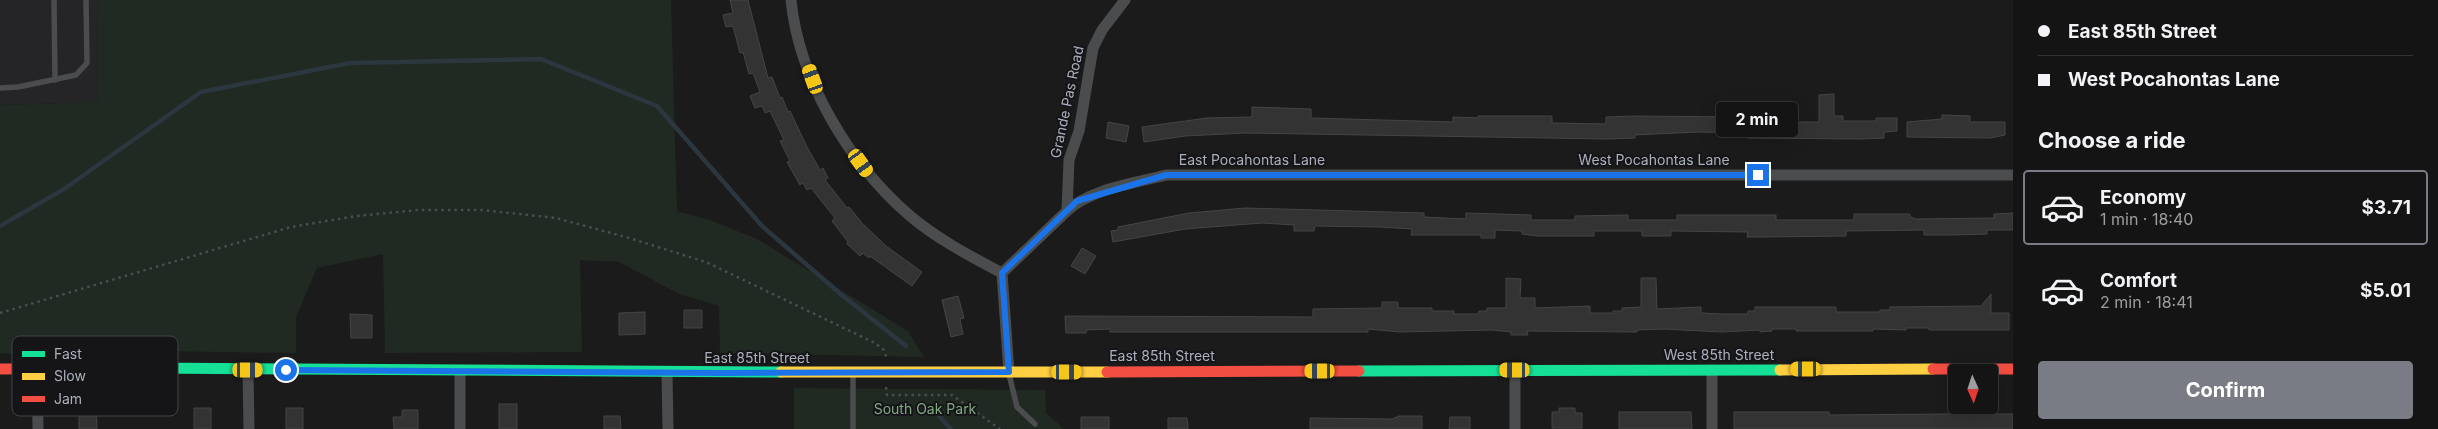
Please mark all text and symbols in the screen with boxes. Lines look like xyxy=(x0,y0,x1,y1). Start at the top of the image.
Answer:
text: East 85th Street xyxy=(2068,20,2217,43)
street label: Grande Pas Road xyxy=(1046,44,1087,160)
car xyxy=(800,62,825,96)
text: West Pocahontas Lane xyxy=(2068,68,2280,91)
callout: 2 min xyxy=(1717,102,1799,138)
text: 2 min xyxy=(1736,109,1778,129)
text: Choose a ride xyxy=(2038,127,2186,153)
car xyxy=(846,146,875,180)
street label: East Pocahontas Lane xyxy=(1179,151,1325,168)
street label: West Pocahontas Lane xyxy=(1578,151,1730,168)
route end xyxy=(1747,164,1769,186)
icon: car xyxy=(2040,185,2085,230)
text: Economy xyxy=(2100,186,2186,209)
text: $3.71 xyxy=(2362,196,2411,219)
text: 1 min · 18:40 xyxy=(2100,209,2193,229)
icon: car xyxy=(2040,268,2085,313)
text: Comfort xyxy=(2100,269,2177,292)
text: $5.01 xyxy=(2360,279,2411,302)
text: 2 min · 18:41 xyxy=(2100,292,2193,312)
legend xyxy=(12,336,178,416)
text: Fast xyxy=(54,345,82,362)
street label: West 85th Street xyxy=(1664,346,1775,363)
street label: East 85th Street xyxy=(1109,347,1215,364)
street label: East 85th Street xyxy=(704,349,810,366)
route start xyxy=(275,359,297,381)
button: Confirm xyxy=(2038,361,2413,419)
car xyxy=(1791,362,1821,377)
car xyxy=(233,363,263,378)
car xyxy=(1500,363,1530,378)
car xyxy=(1305,364,1335,379)
north arrow xyxy=(1948,364,1998,414)
map controls xyxy=(1948,364,1998,414)
car xyxy=(1052,365,1082,380)
text: Slow xyxy=(54,367,86,384)
text: Jam xyxy=(54,390,82,407)
park label: South Oak Park xyxy=(874,400,977,417)

